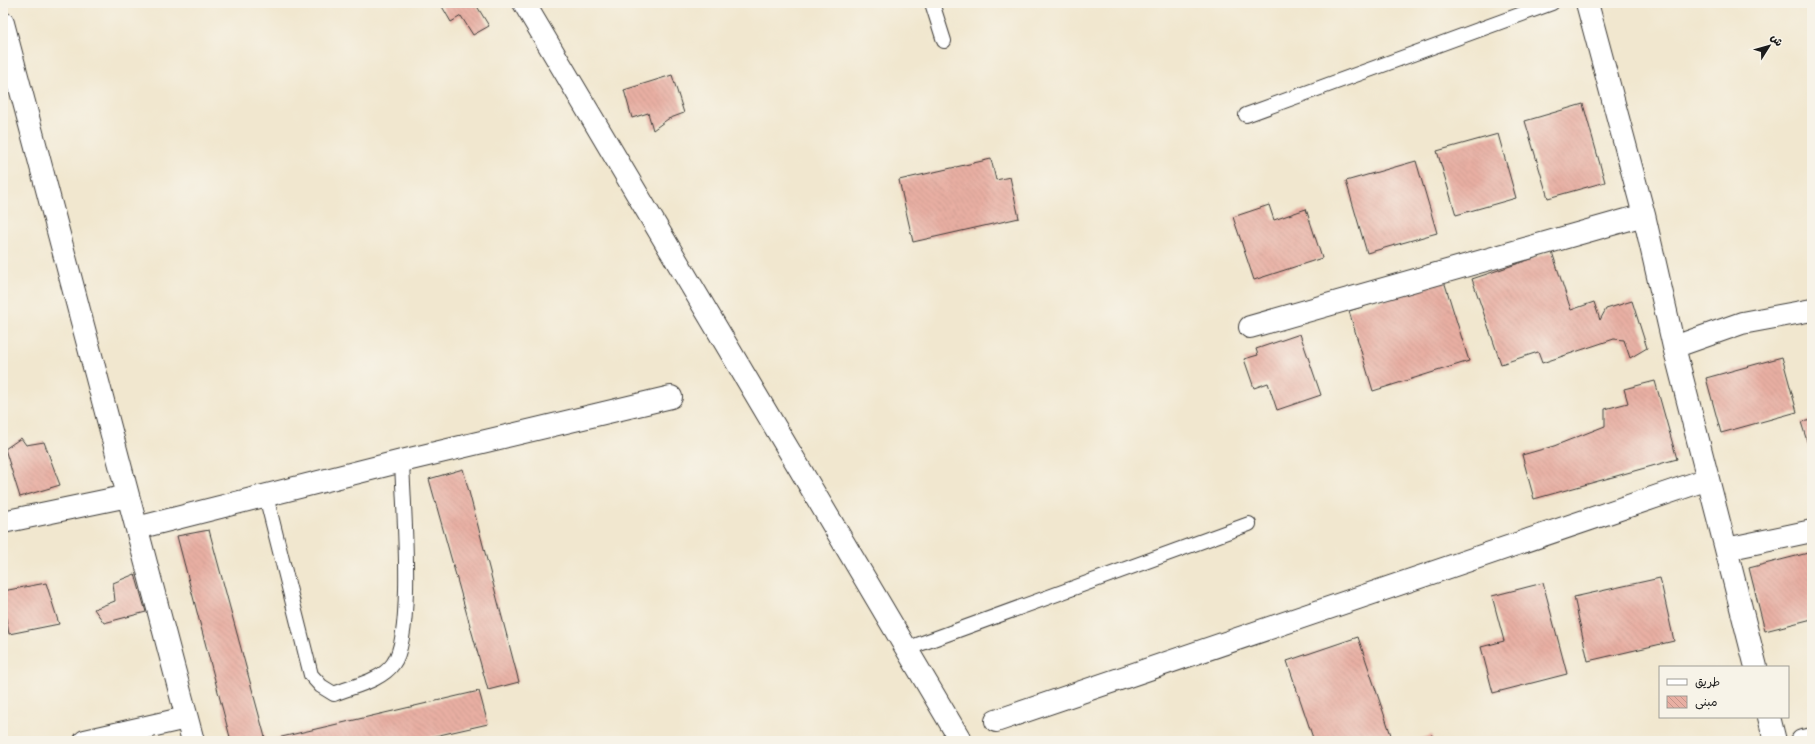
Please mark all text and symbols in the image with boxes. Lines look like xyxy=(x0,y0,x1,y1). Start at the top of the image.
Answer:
north arrow xyxy=(1749,26,1789,66)
text: ش xyxy=(1767,31,1786,50)
legend xyxy=(1659,666,1789,718)
text: طريق xyxy=(1695,674,1720,691)
text: مبنى xyxy=(1695,694,1718,711)

